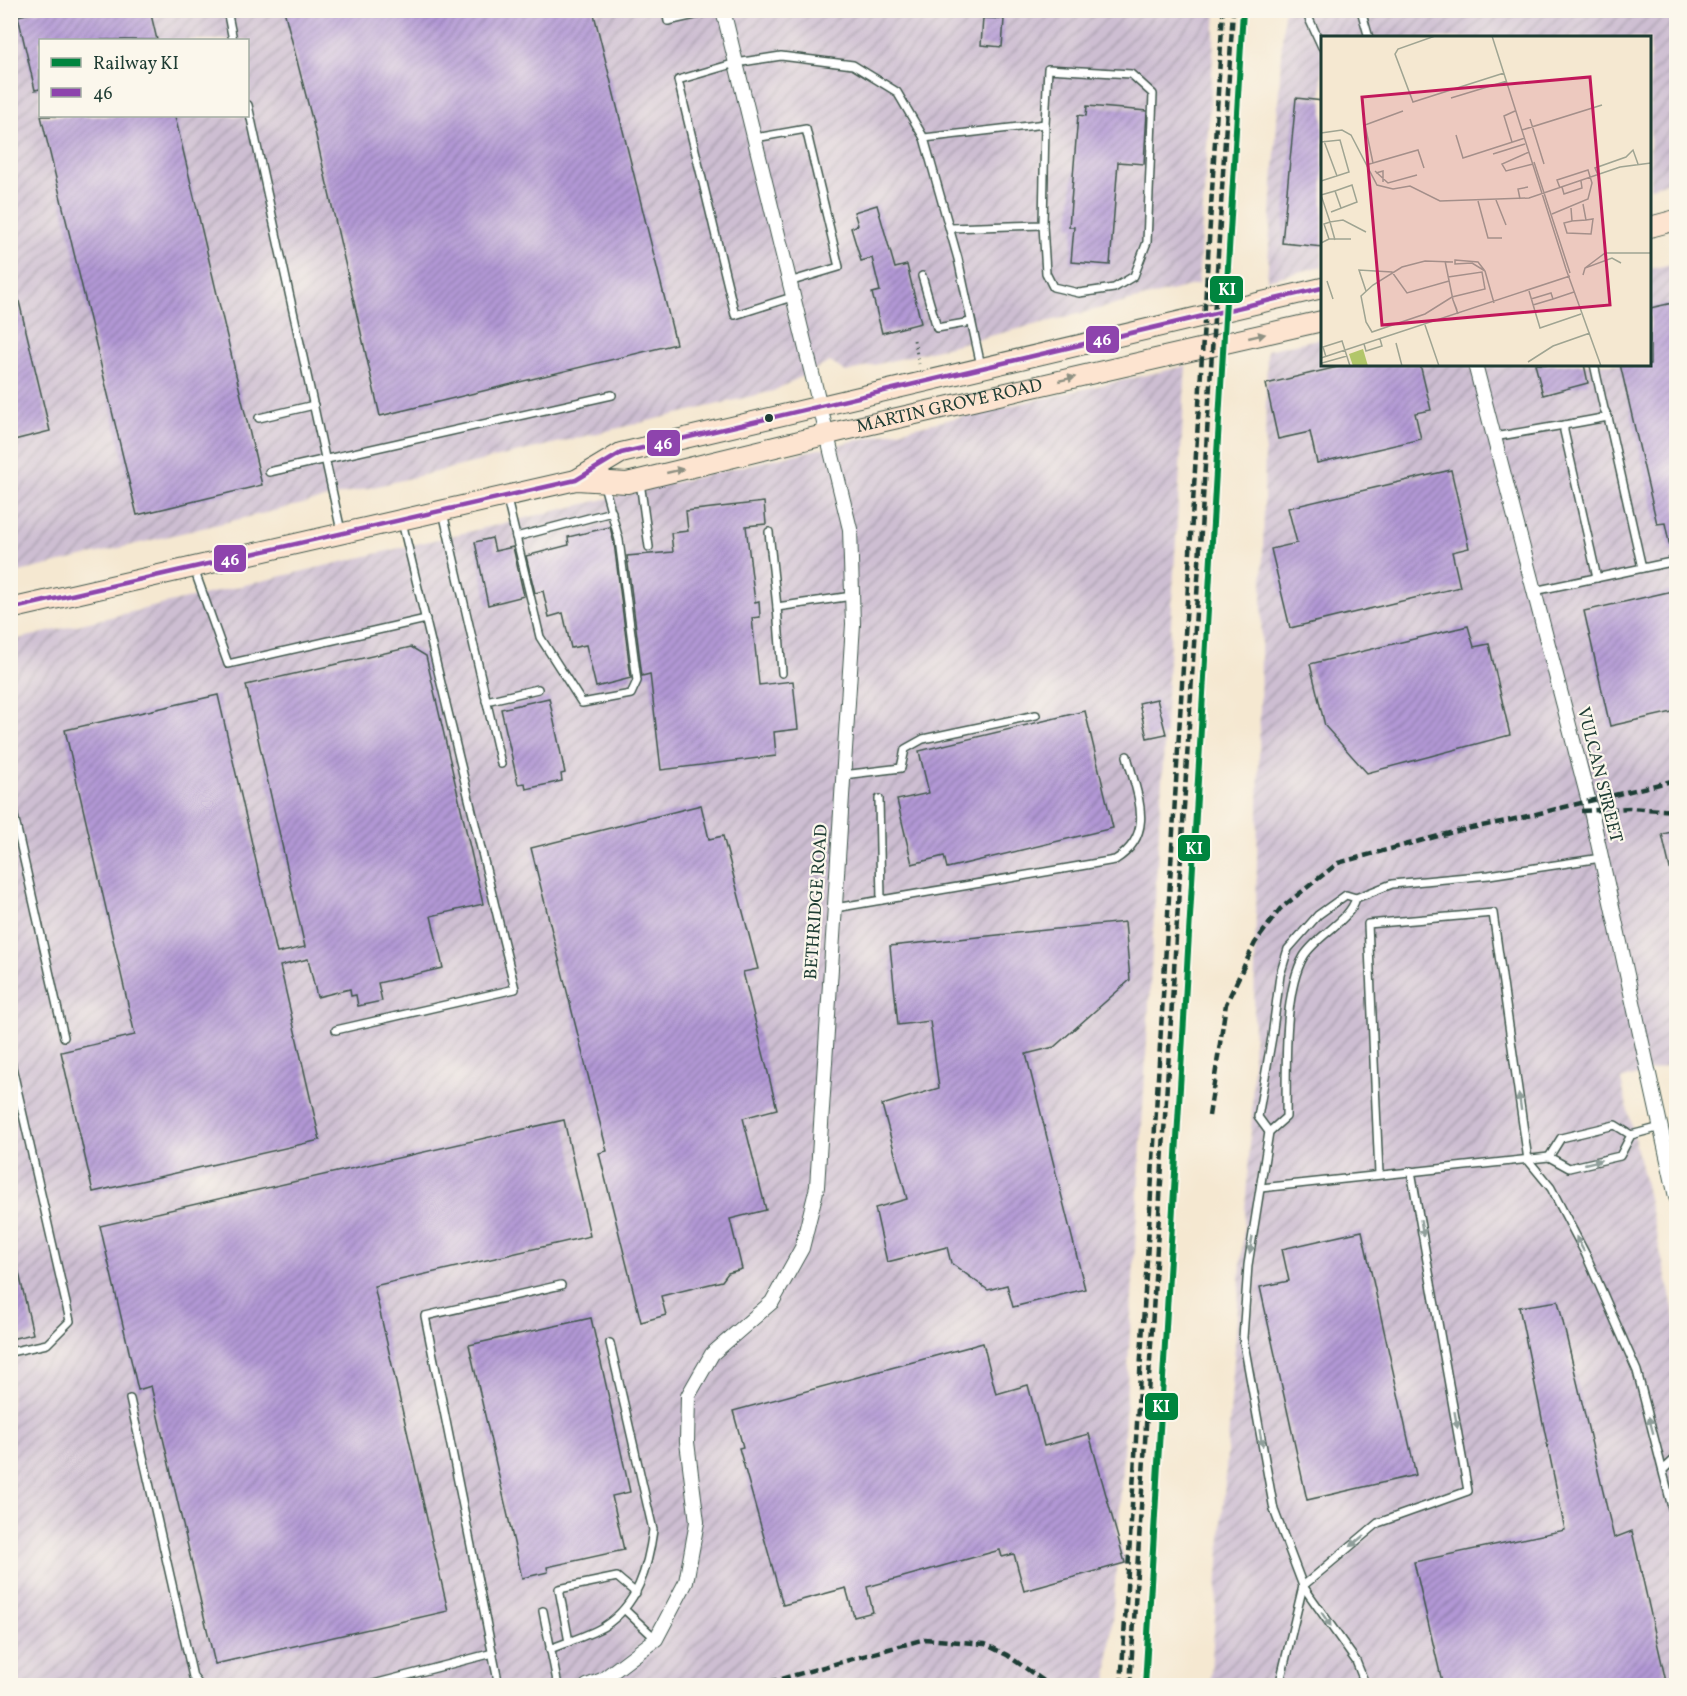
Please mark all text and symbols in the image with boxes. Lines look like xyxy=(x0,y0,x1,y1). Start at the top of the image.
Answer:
inset map xyxy=(1321,36,1651,366)
legend xyxy=(39,39,249,117)
text: Railway KI xyxy=(93,52,179,77)
text: 46 xyxy=(93,82,113,107)
line badge: KI xyxy=(1209,275,1244,304)
text: KI xyxy=(1218,280,1236,302)
line badge: 46 xyxy=(1085,325,1120,354)
text: 46 xyxy=(1093,330,1111,352)
one-way arrow xyxy=(1248,331,1267,340)
street label: MARTIN GROVE ROAD xyxy=(854,373,1045,440)
one-way arrow xyxy=(1058,374,1076,384)
unlabelled marker xyxy=(763,412,775,424)
line badge: 46 xyxy=(646,429,681,457)
text: 46 xyxy=(654,434,672,456)
one-way arrow xyxy=(666,466,684,476)
line badge: 46 xyxy=(213,544,247,573)
text: 46 xyxy=(221,550,239,572)
street label: VULCAN STREET xyxy=(1570,705,1628,846)
street label: BETHRIDGE ROAD xyxy=(799,824,835,980)
line badge: KI xyxy=(1177,834,1211,862)
text: KI xyxy=(1185,839,1203,861)
one-way arrow xyxy=(1516,1092,1525,1111)
one-way arrow xyxy=(1584,1157,1602,1167)
one-way arrow xyxy=(1417,1219,1426,1238)
one-way arrow xyxy=(1575,1235,1585,1252)
one-way arrow xyxy=(1246,1236,1255,1255)
line badge: KI xyxy=(1144,1392,1179,1421)
text: KI xyxy=(1152,1397,1170,1419)
one-way arrow xyxy=(1452,1411,1461,1430)
one-way arrow xyxy=(1645,1416,1655,1435)
one-way arrow xyxy=(1257,1429,1266,1448)
one-way arrow xyxy=(1349,1534,1365,1547)
one-way arrow xyxy=(1320,1611,1332,1627)

